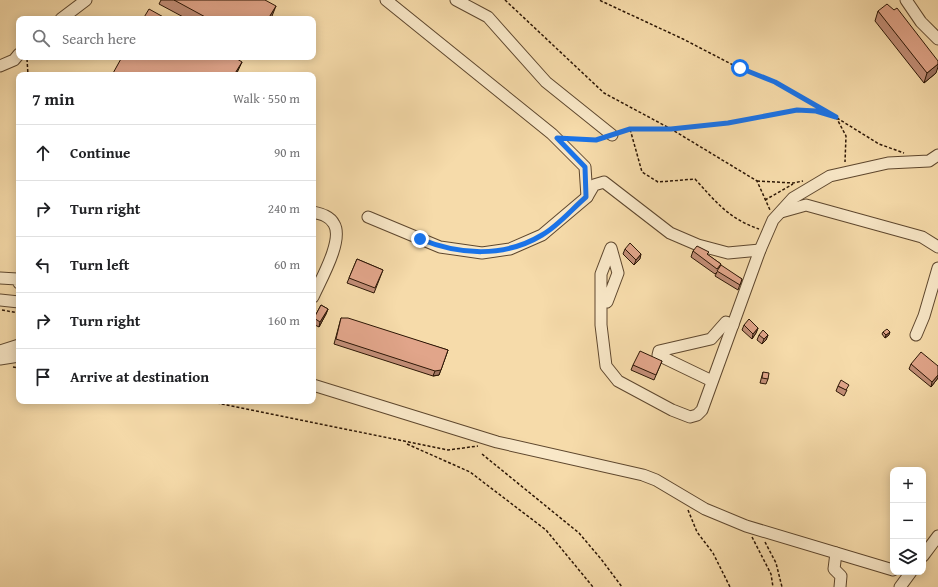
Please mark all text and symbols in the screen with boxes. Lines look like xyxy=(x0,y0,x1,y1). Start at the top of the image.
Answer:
search box xyxy=(16,16,316,60)
icon: search xyxy=(30,27,52,49)
text: Search here xyxy=(62,28,136,49)
route start xyxy=(731,59,749,77)
text: 7 min xyxy=(32,86,74,111)
text: Walk · 550 m xyxy=(233,89,300,108)
icon: ahead xyxy=(32,142,54,164)
text: Continue xyxy=(70,142,131,163)
text: 90 m xyxy=(274,143,300,162)
icon: right xyxy=(32,198,54,220)
text: Turn right xyxy=(70,198,141,219)
text: 240 m xyxy=(268,199,300,218)
route end xyxy=(411,230,429,248)
icon: left xyxy=(32,254,54,276)
text: Turn left xyxy=(70,254,129,275)
text: 60 m xyxy=(274,255,300,274)
icon: right xyxy=(32,310,54,332)
text: Turn right xyxy=(70,310,141,331)
text: 160 m xyxy=(268,311,300,330)
icon: arrive xyxy=(32,366,54,388)
text: Arrive at destination xyxy=(70,366,209,387)
map controls xyxy=(890,467,926,575)
button: + xyxy=(890,467,926,503)
button: − xyxy=(890,503,926,539)
button: layers xyxy=(890,539,926,575)

